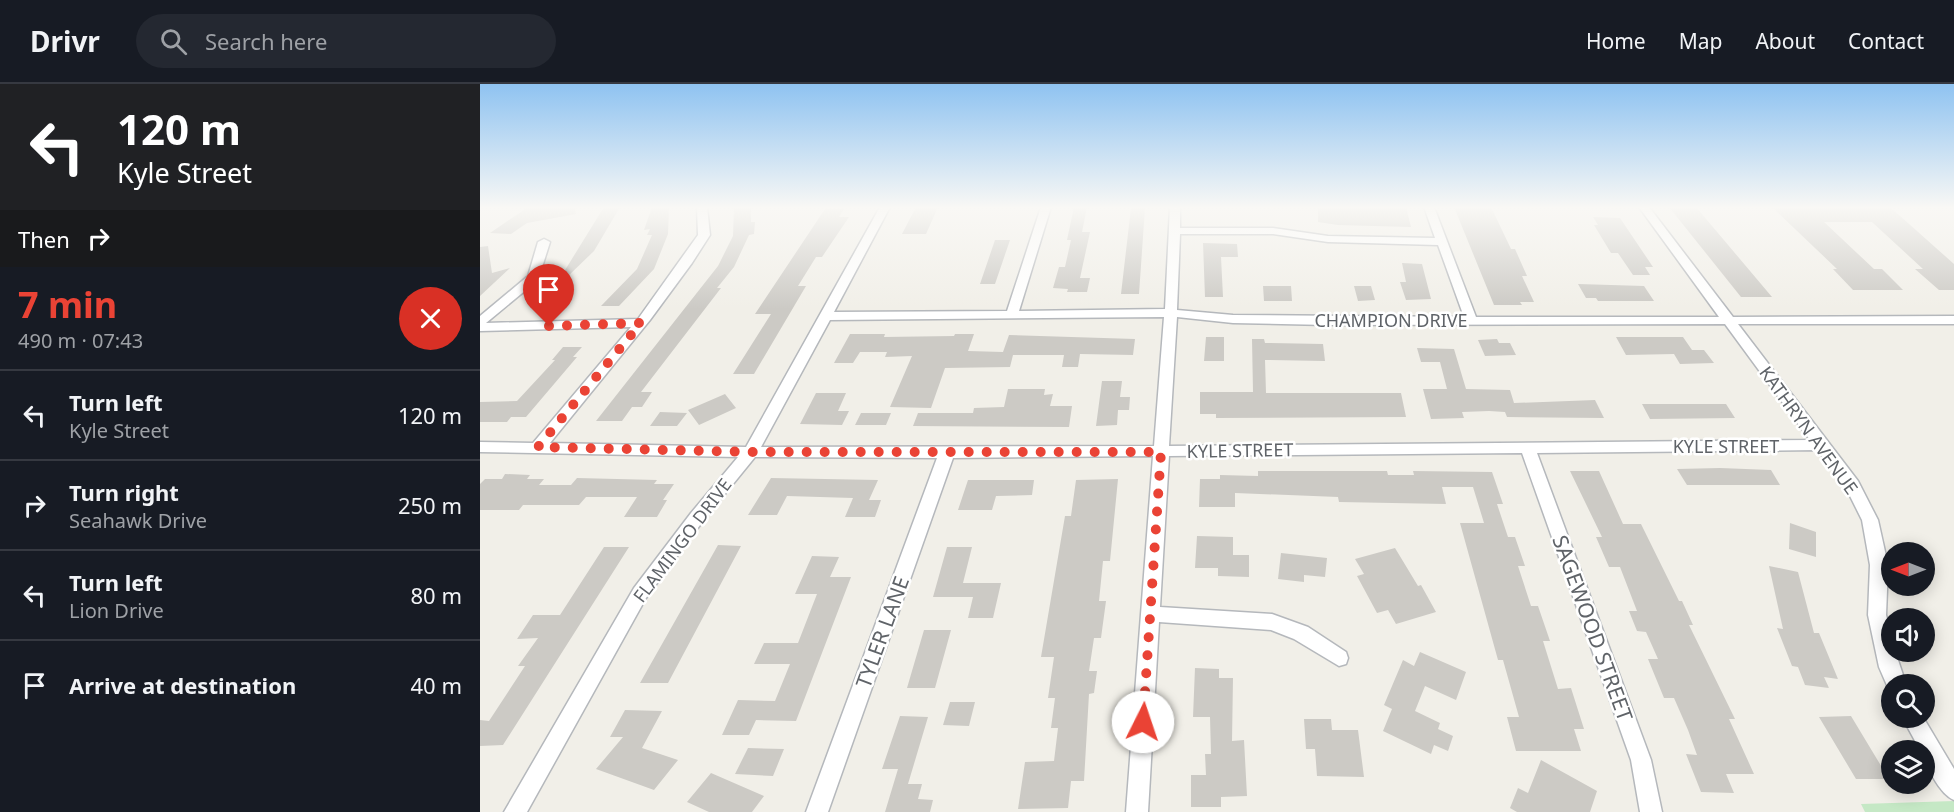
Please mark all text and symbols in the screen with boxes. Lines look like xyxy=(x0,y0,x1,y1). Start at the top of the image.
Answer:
search box xyxy=(136,14,556,68)
text: Drivr xyxy=(30,22,100,60)
icon: search xyxy=(157,25,190,58)
text: Search here xyxy=(205,26,327,56)
text: Home xyxy=(1586,27,1646,55)
text: Map xyxy=(1679,27,1722,55)
text: About xyxy=(1755,27,1815,55)
text: Contact xyxy=(1848,27,1924,55)
text: 120 m xyxy=(117,100,241,157)
icon: left xyxy=(18,108,96,186)
text: Kyle Street xyxy=(117,154,252,191)
icon: right xyxy=(82,222,115,255)
text: Then xyxy=(18,224,70,254)
pin xyxy=(523,264,574,326)
icon: arrive xyxy=(532,273,565,306)
text: 7 min xyxy=(18,280,117,329)
button: close xyxy=(399,287,462,350)
street label: CHAMPION DRIVE xyxy=(1314,308,1468,332)
text: 490 m · 07:43 xyxy=(18,327,143,354)
street label: KATHRYN AVENUE xyxy=(1754,361,1864,499)
text: Turn left xyxy=(69,387,163,417)
icon: left xyxy=(18,399,51,432)
text: 120 m xyxy=(398,400,462,430)
text: Kyle Street xyxy=(69,417,169,444)
street label: KYLE STREET xyxy=(1673,434,1779,458)
street label: KYLE STREET xyxy=(1187,437,1293,463)
street label: FLAMINGO DRIVE xyxy=(627,473,737,607)
text: Turn right xyxy=(69,477,179,507)
icon: right xyxy=(18,489,51,522)
text: 250 m xyxy=(398,490,462,520)
text: Seahawk Drive xyxy=(69,507,207,534)
street label: SAGEWOOD STREET xyxy=(1546,531,1640,725)
north arrow xyxy=(1881,542,1935,596)
map controls xyxy=(1881,542,1935,794)
text: Turn left xyxy=(69,567,163,597)
street label: TYLER LANE xyxy=(849,572,915,692)
icon: left xyxy=(18,579,51,612)
text: 80 m xyxy=(411,580,462,610)
text: Lion Drive xyxy=(69,597,164,624)
button: sound xyxy=(1881,608,1935,662)
icon: arrive xyxy=(18,669,51,702)
text: Arrive at destination xyxy=(69,670,296,700)
text: 40 m xyxy=(411,670,462,700)
button: search xyxy=(1881,674,1935,728)
position arrow xyxy=(1111,690,1175,754)
button: layers xyxy=(1881,740,1935,794)

